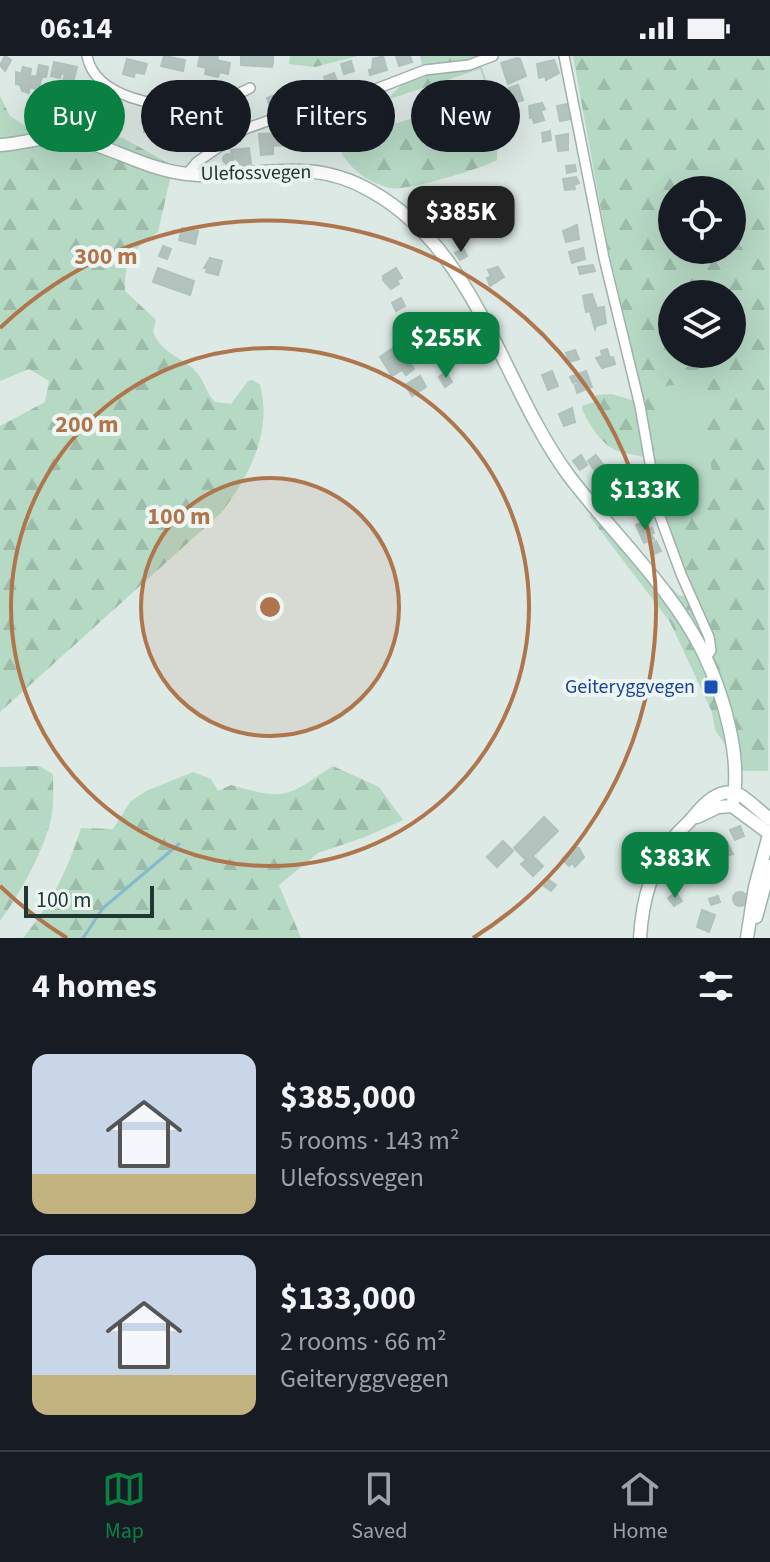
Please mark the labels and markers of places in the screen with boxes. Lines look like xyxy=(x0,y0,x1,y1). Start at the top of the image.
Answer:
pin: $385K xyxy=(405,186,517,254)
pin: $255K xyxy=(390,312,502,380)
pin: $133K xyxy=(589,464,701,532)
centre of rings xyxy=(256,593,284,621)
place label: Geiteryggvegen xyxy=(565,673,695,701)
marker: Geiteryggvegen xyxy=(702,678,720,696)
pin: $383K xyxy=(619,832,731,900)

